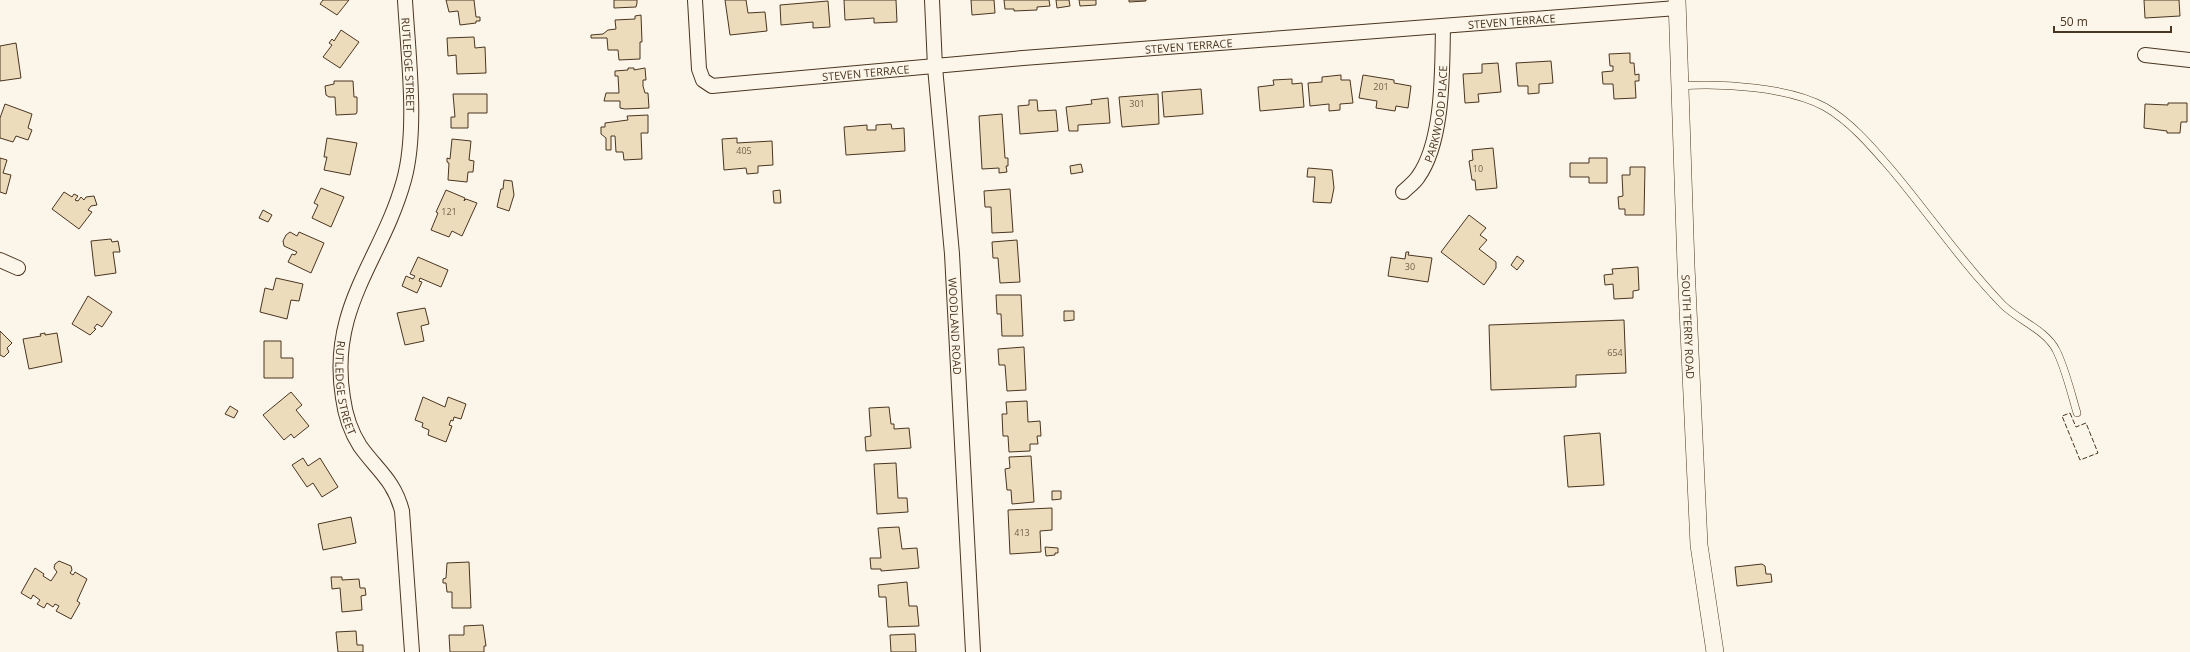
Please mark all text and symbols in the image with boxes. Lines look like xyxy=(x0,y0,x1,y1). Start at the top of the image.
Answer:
scale bar xyxy=(2054,8,2171,34)
street label: STEVEN TERRACE xyxy=(1467,10,1556,31)
text: 50 m xyxy=(2060,13,2088,30)
street label: RUTLEDGE STREET xyxy=(399,17,419,112)
street label: STEVEN TERRACE xyxy=(1144,35,1233,56)
street label: STEVEN TERRACE xyxy=(821,61,910,84)
street label: PARKWOOD PLACE xyxy=(1420,65,1450,164)
house number: 201 xyxy=(1373,80,1389,93)
house number: 301 xyxy=(1129,97,1145,110)
house number: 405 xyxy=(736,144,752,157)
house number: 10 xyxy=(1473,162,1483,175)
house number: 121 xyxy=(441,205,457,218)
house number: 30 xyxy=(1405,260,1415,273)
street label: SOUTH TERRY ROAD xyxy=(1679,274,1699,379)
street label: WOODLAND ROAD xyxy=(946,277,966,375)
street label: RUTLEDGE STREET xyxy=(333,340,360,437)
house number: 654 xyxy=(1607,346,1623,359)
house number: 413 xyxy=(1014,526,1030,539)

